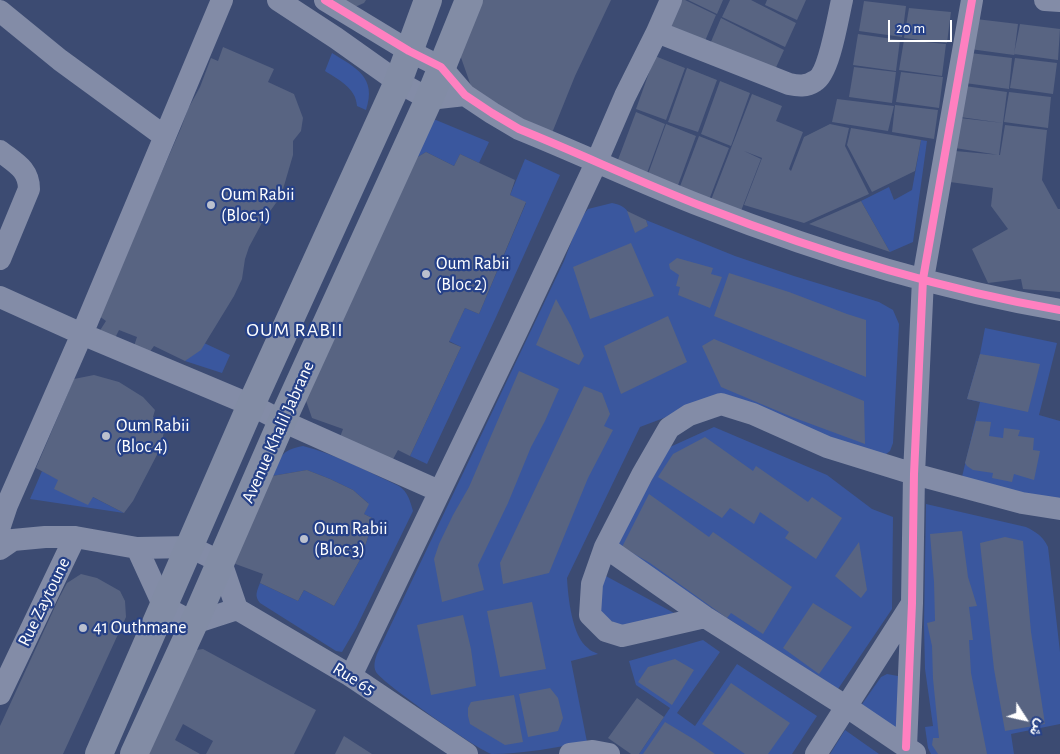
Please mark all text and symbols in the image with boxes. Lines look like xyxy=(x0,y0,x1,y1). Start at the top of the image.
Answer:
scale bar xyxy=(890,10,954,42)
text: 20 m xyxy=(896,21,925,36)
place label: Oum Rabii (Bloc 1) xyxy=(221,184,295,226)
marker: Oum Rabii (Bloc 1) xyxy=(205,199,217,211)
place label: Oum Rabii (Bloc 2) xyxy=(436,253,510,296)
marker: Oum Rabii (Bloc 2) xyxy=(420,268,432,280)
district label: OUM RABII xyxy=(245,318,345,342)
street label: Avenue Khalil Jabrane xyxy=(237,358,319,506)
place label: Oum Rabii (Bloc 4) xyxy=(116,415,190,458)
marker: Oum Rabii (Bloc 4) xyxy=(100,430,112,442)
place label: Oum Rabii (Bloc 3) xyxy=(314,518,388,560)
marker: Oum Rabii (Bloc 3) xyxy=(298,533,310,545)
street label: Rue Zaytoune xyxy=(13,554,75,650)
place label: 41 Outhmane xyxy=(93,617,186,639)
marker: 41 Outhmane xyxy=(77,622,89,634)
street label: Rue 65 xyxy=(329,658,379,700)
north arrow xyxy=(1000,694,1050,744)
text: ش xyxy=(1027,717,1048,739)

